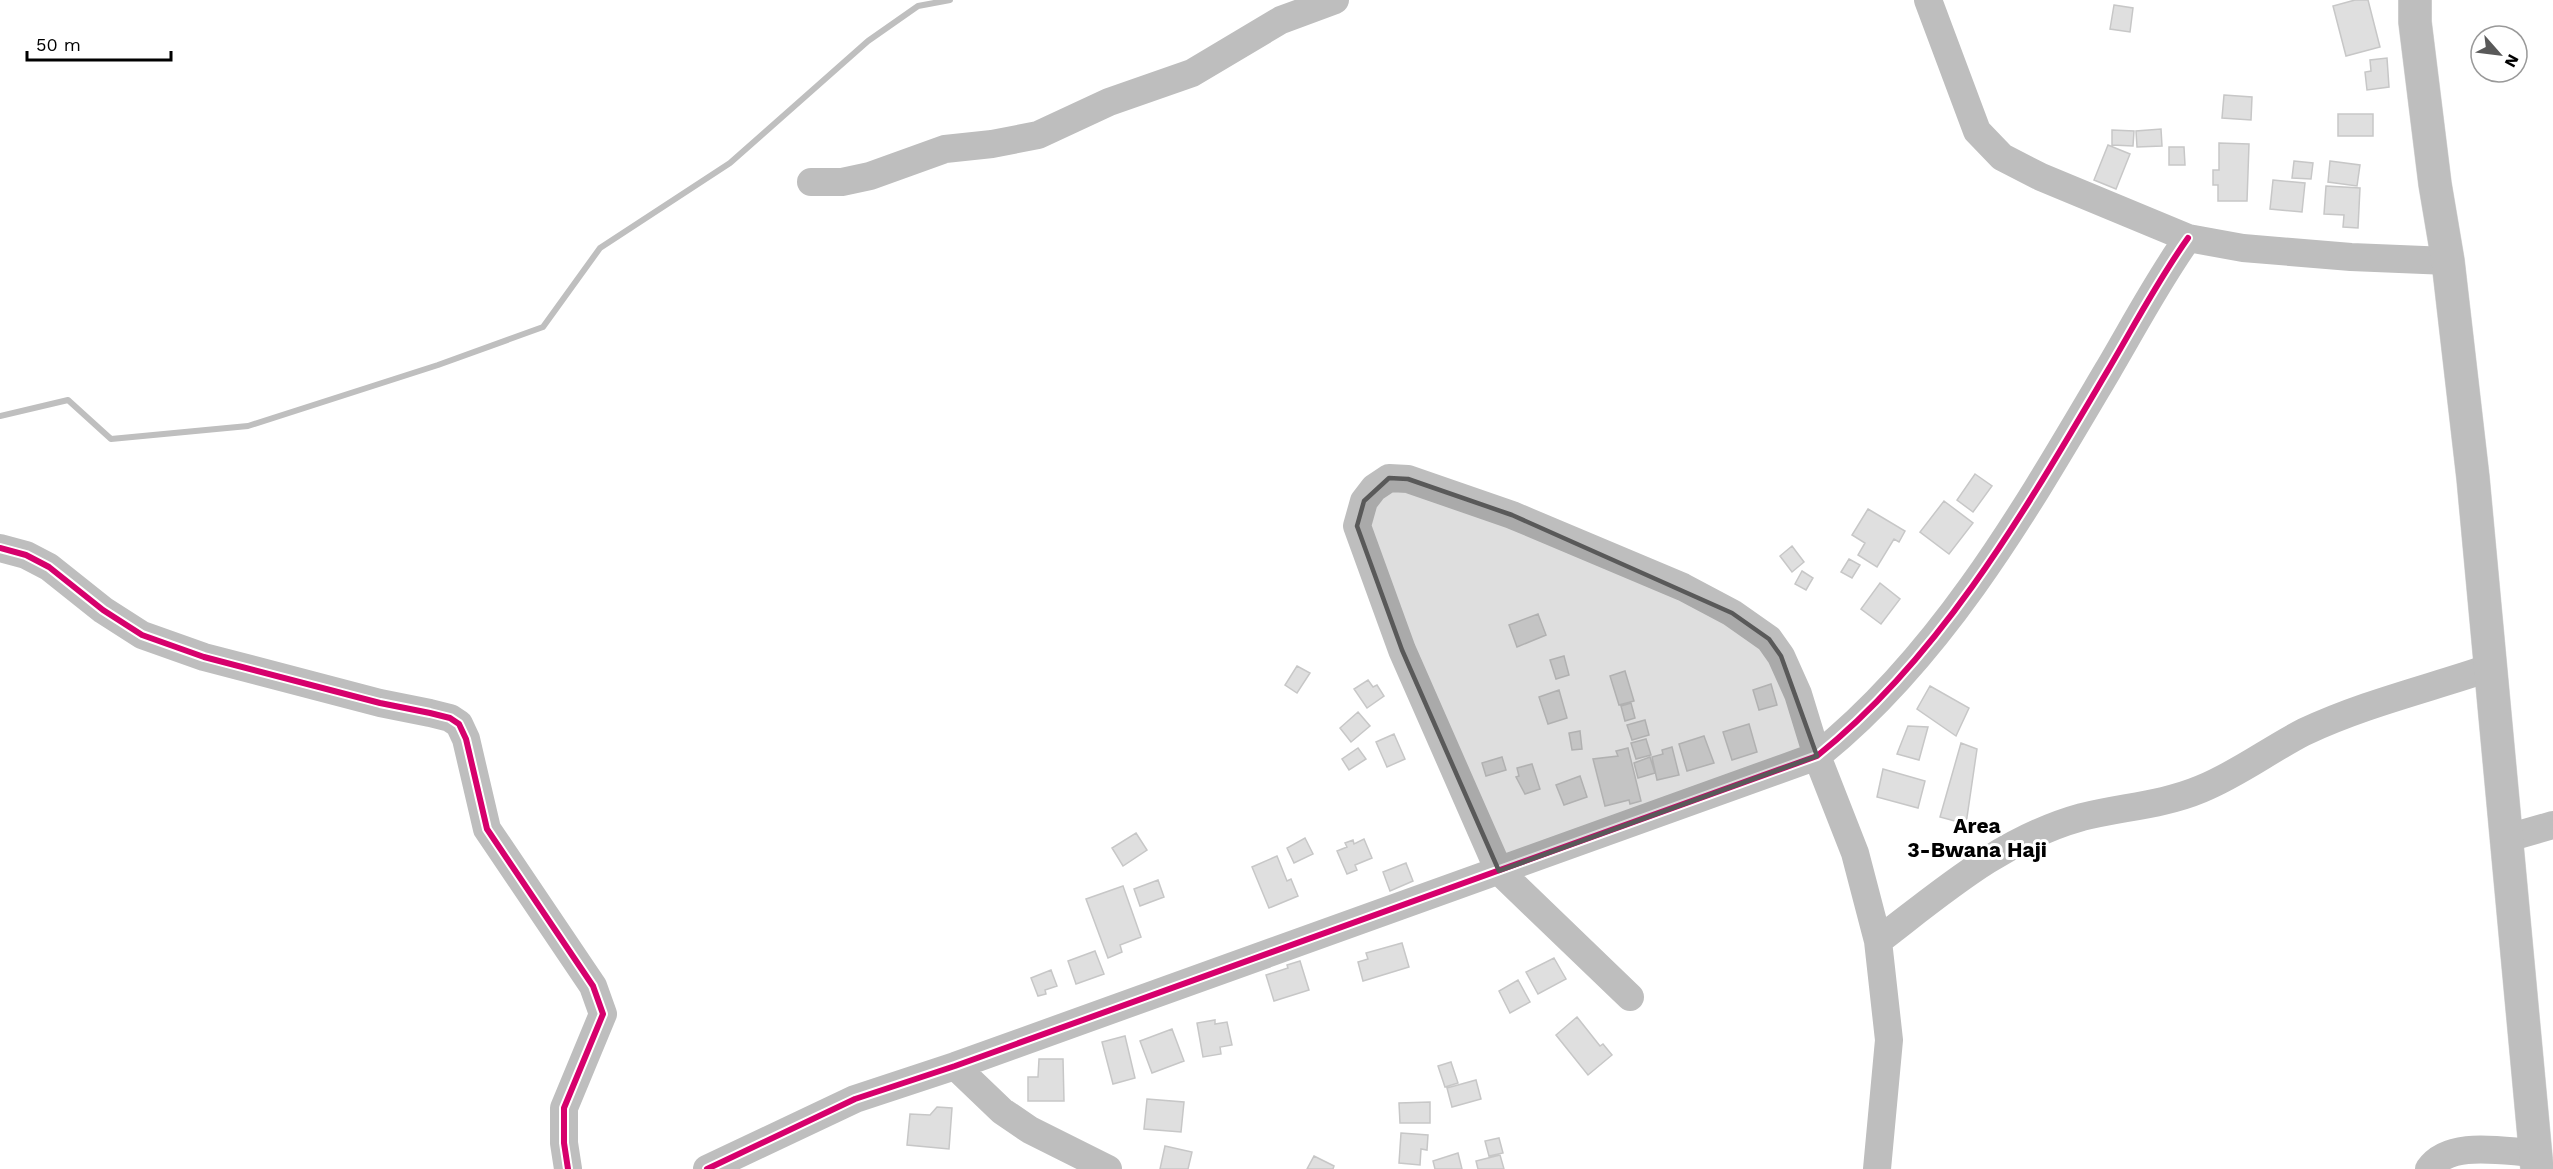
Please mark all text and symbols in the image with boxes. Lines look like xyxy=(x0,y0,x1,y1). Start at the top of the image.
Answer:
scale bar xyxy=(27,24,171,62)
north arrow xyxy=(2469,24,2529,84)
text: 50 m xyxy=(36,34,81,55)
text: N xyxy=(2501,51,2523,71)
district label: Area 3-Bwana Haji xyxy=(1907,813,2047,862)

